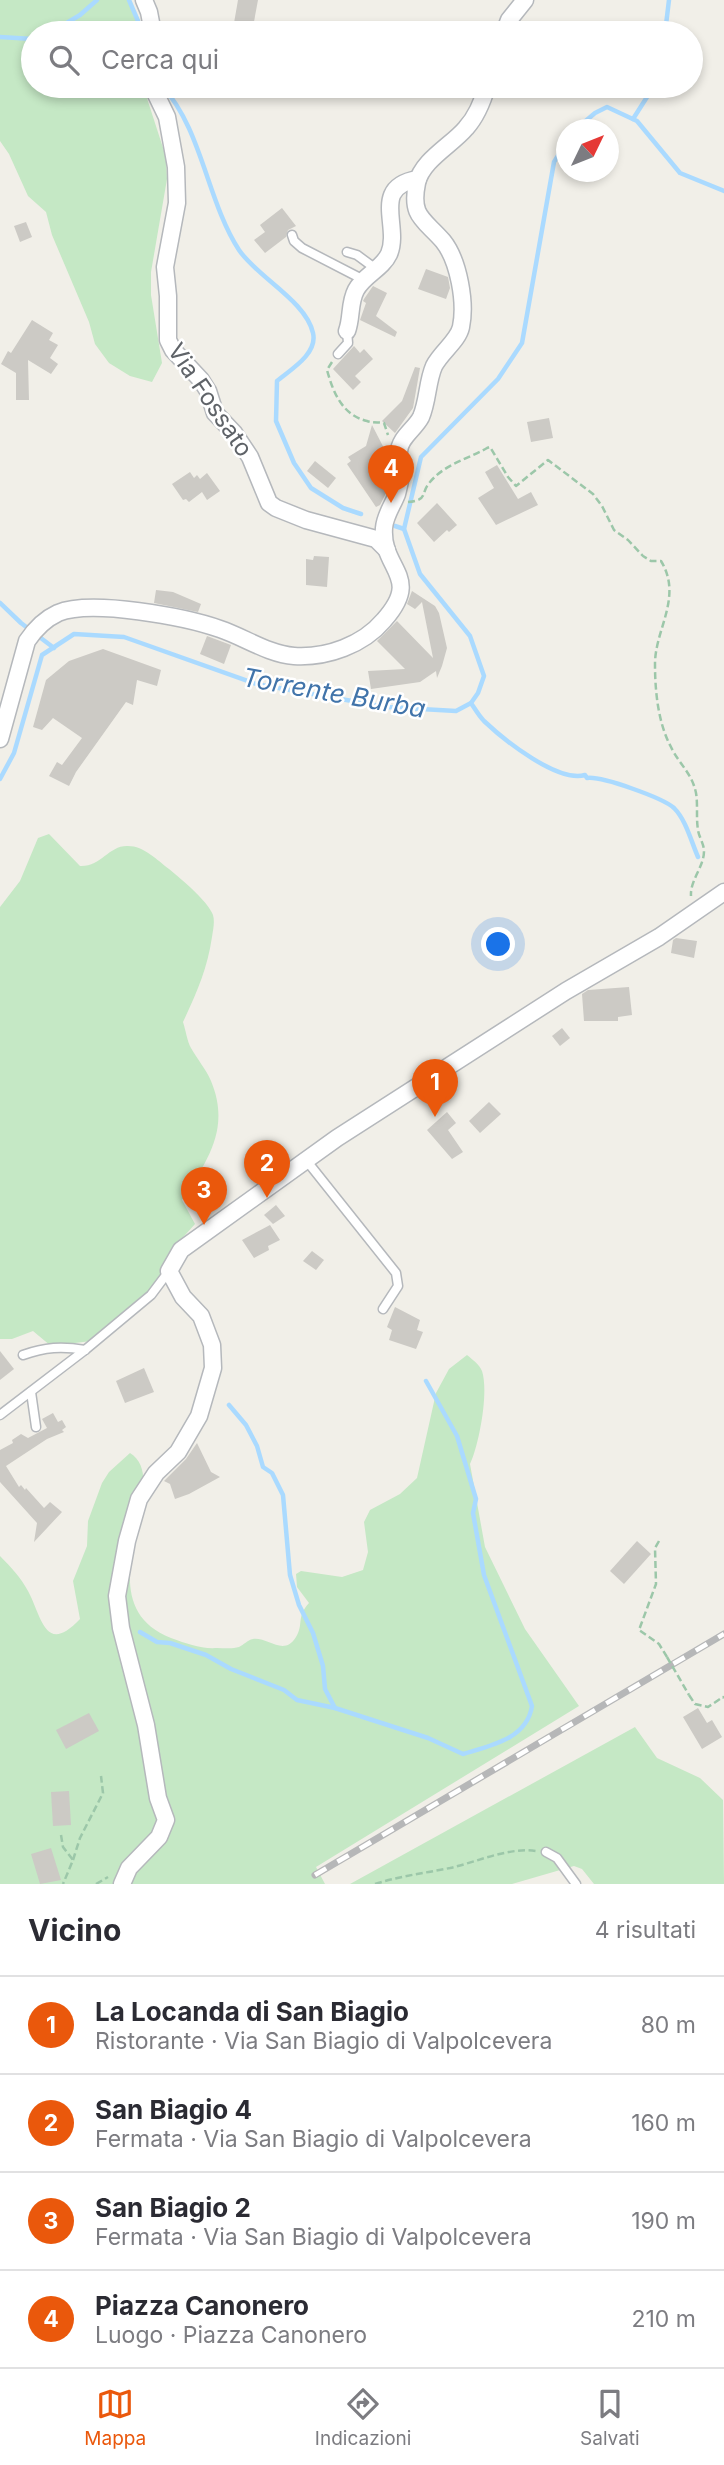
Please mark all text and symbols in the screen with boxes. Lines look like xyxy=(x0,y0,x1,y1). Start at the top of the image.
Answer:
search box xyxy=(21,21,703,98)
icon: search xyxy=(45,41,83,79)
text: Cerca qui xyxy=(101,44,219,75)
north arrow xyxy=(556,119,619,182)
street label: Via Fossato xyxy=(162,337,259,462)
pin: 4 xyxy=(368,445,414,503)
water label: Torrente Burba xyxy=(240,661,428,724)
your location xyxy=(481,927,515,961)
pin: 1 xyxy=(412,1059,458,1117)
pin: 2 xyxy=(244,1140,290,1198)
pin: 3 xyxy=(181,1167,227,1225)
text: Vicino xyxy=(28,1912,121,1948)
text: 4 risultati xyxy=(595,1916,696,1944)
text: La Locanda di San Biagio xyxy=(95,1996,409,2027)
text: 1 xyxy=(46,2011,56,2039)
text: 80 m xyxy=(641,2011,696,2039)
text: Ristorante · Via San Biagio di Valpolcevera xyxy=(95,2027,552,2055)
text: San Biagio 4 xyxy=(95,2094,252,2125)
text: 2 xyxy=(44,2109,58,2137)
text: 160 m xyxy=(631,2109,696,2137)
text: Fermata · Via San Biagio di Valpolcevera xyxy=(95,2125,532,2153)
text: San Biagio 2 xyxy=(95,2192,251,2223)
text: 3 xyxy=(44,2207,58,2235)
text: 190 m xyxy=(631,2207,696,2235)
text: Fermata · Via San Biagio di Valpolcevera xyxy=(95,2223,532,2251)
text: Piazza Canonero xyxy=(95,2290,309,2321)
text: 4 xyxy=(43,2305,59,2333)
text: 210 m xyxy=(631,2305,696,2333)
text: Luogo · Piazza Canonero xyxy=(95,2321,367,2349)
tab: Mappa xyxy=(84,2385,146,2450)
tab: Indicazioni xyxy=(315,2385,411,2450)
tab: Salvati xyxy=(580,2385,640,2450)

